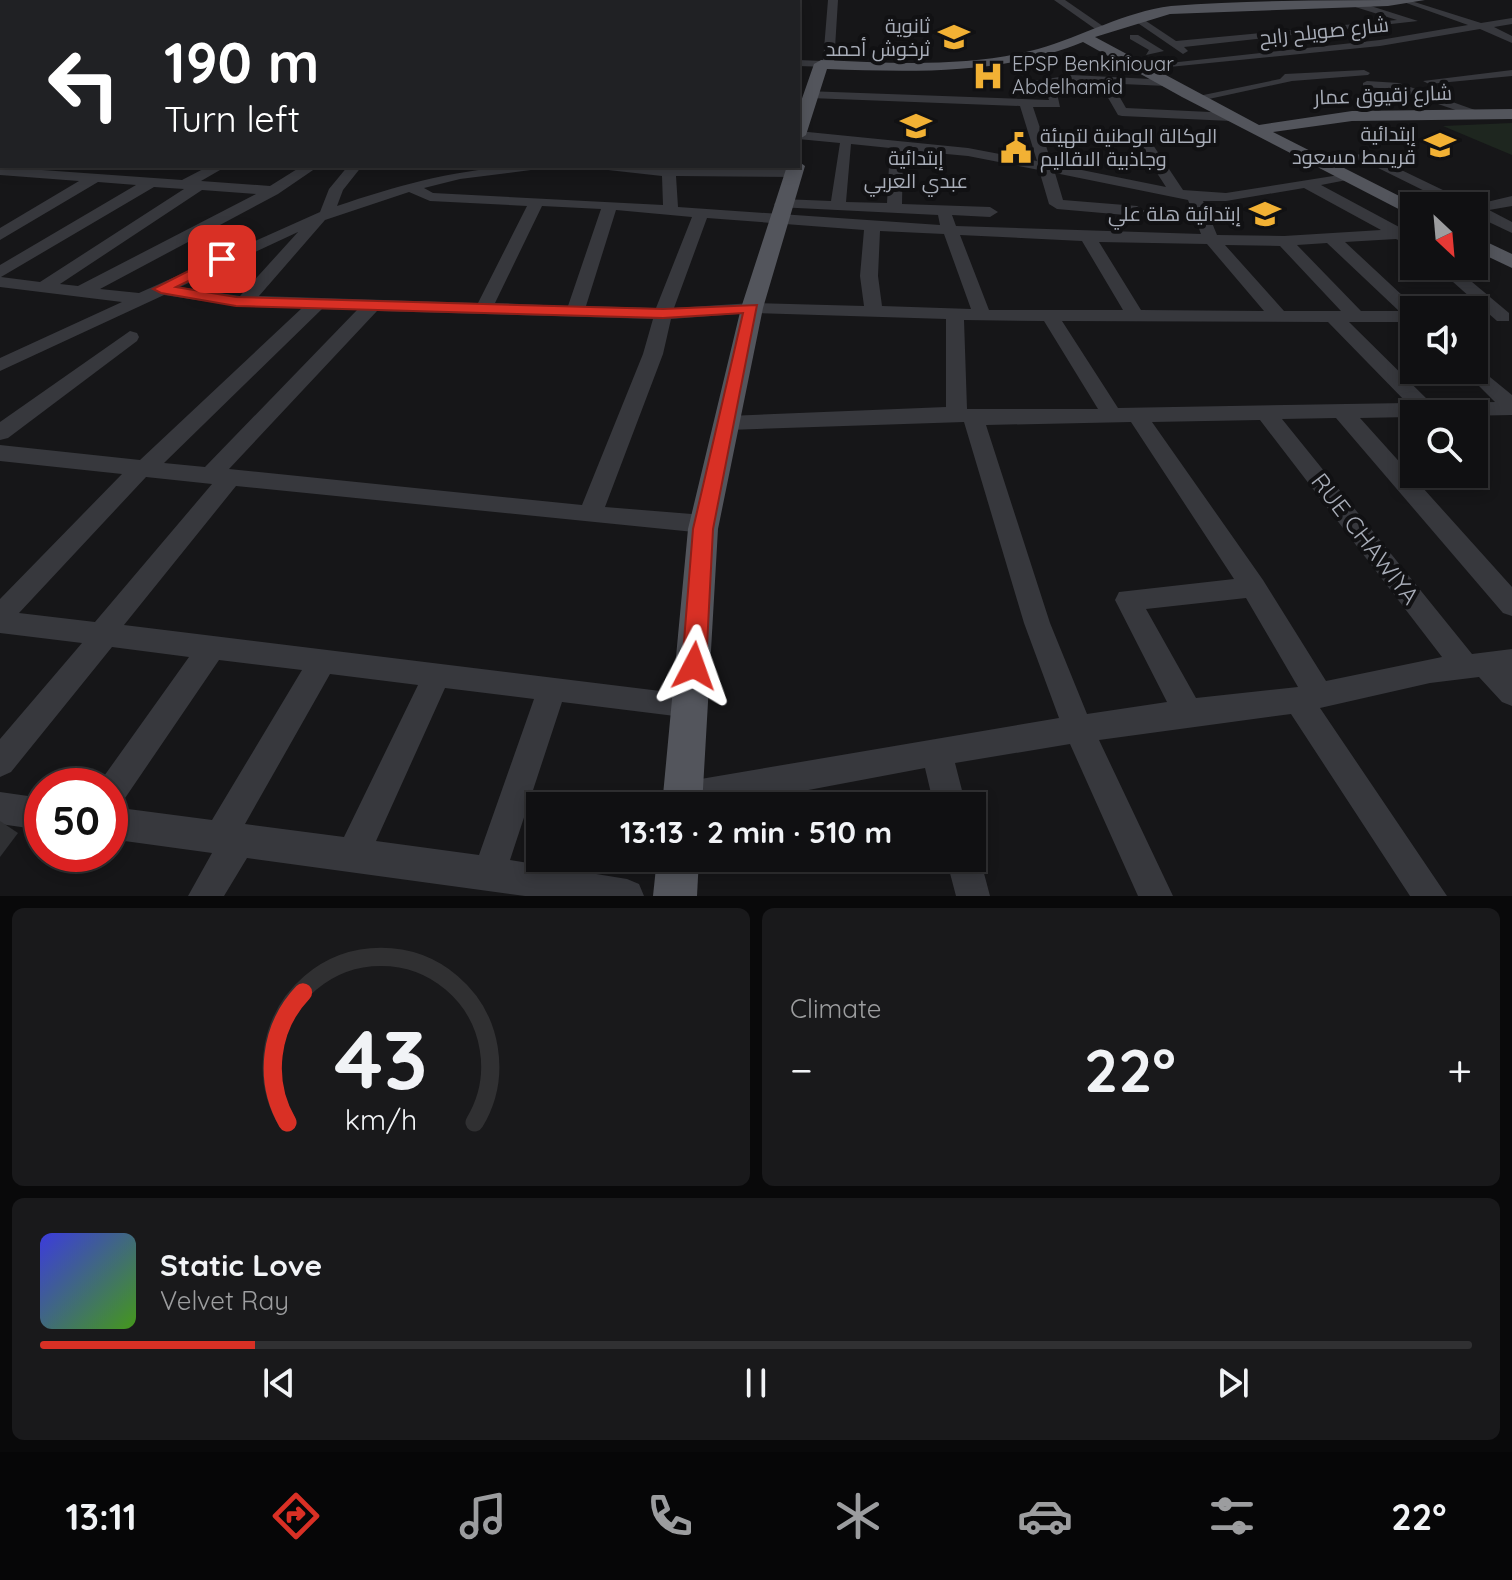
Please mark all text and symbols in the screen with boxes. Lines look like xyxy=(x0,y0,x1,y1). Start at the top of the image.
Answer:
street label: شارع صويلح رابح xyxy=(1258,11,1390,52)
place label: ثانوية ثرخوش أحمد xyxy=(826,13,931,62)
school or university icon: ثانوية ثرخوش أحمد xyxy=(937,20,971,54)
text: 190 m xyxy=(164,27,319,97)
icon: left xyxy=(32,32,136,136)
place label: EPSP Benkiniouar Abdelhamid xyxy=(1012,51,1174,99)
hospital icon: EPSP Benkiniouar Abdelhamid xyxy=(971,59,1005,93)
street label: شارع زقيوق عمار xyxy=(1312,80,1453,111)
text: Turn left xyxy=(164,96,300,141)
school or university icon: إبتدائية عبدي العربي xyxy=(899,109,933,143)
place label: إبتدائية قريمط مسعود xyxy=(1292,121,1416,169)
place label: الوكالة الوطنية لتهيئة وجاذبية الاقاليم xyxy=(1040,123,1217,173)
school or university icon: إبتدائية قريمط مسعود xyxy=(1423,128,1457,162)
public building icon: الوكالة الوطنية لتهيئة وجاذبية الاقاليم xyxy=(999,131,1033,165)
place label: إبتدائية عبدي العربي xyxy=(864,145,968,197)
north arrow xyxy=(1400,192,1488,280)
map controls xyxy=(1400,192,1488,488)
school or university icon: إبتدائية هلة علي xyxy=(1248,197,1282,231)
place label: إبتدائية هلة علي xyxy=(1108,201,1241,230)
pin xyxy=(188,225,256,293)
icon: arrive xyxy=(200,237,244,281)
button: sound xyxy=(1400,296,1488,384)
button: search xyxy=(1400,400,1488,488)
street label: RUE CHAWIYA xyxy=(1305,467,1426,610)
position arrow xyxy=(652,624,736,708)
speed limit sign: 50 xyxy=(24,768,128,872)
text: 13:13 · 2 min · 510 m xyxy=(620,813,892,851)
text: Climate xyxy=(790,992,881,1025)
text: 43 xyxy=(334,1006,428,1110)
text: 22° xyxy=(1084,1032,1176,1107)
text: − xyxy=(790,1042,813,1097)
text: + xyxy=(1447,1042,1472,1097)
text: km/h xyxy=(345,1101,417,1137)
text: Static Love xyxy=(160,1246,322,1284)
text: Velvet Ray xyxy=(160,1284,289,1317)
icon: previous xyxy=(257,1361,301,1405)
icon: pause xyxy=(734,1361,778,1405)
icon: next xyxy=(1211,1361,1255,1405)
icon: directions xyxy=(268,1488,324,1544)
icon: music xyxy=(455,1488,511,1544)
icon: phone xyxy=(642,1488,698,1544)
icon: climate xyxy=(830,1488,886,1544)
icon: car xyxy=(1017,1488,1073,1544)
icon: filters xyxy=(1204,1488,1260,1544)
text: 13:11 xyxy=(66,1494,137,1539)
text: 22° xyxy=(1391,1494,1446,1539)

